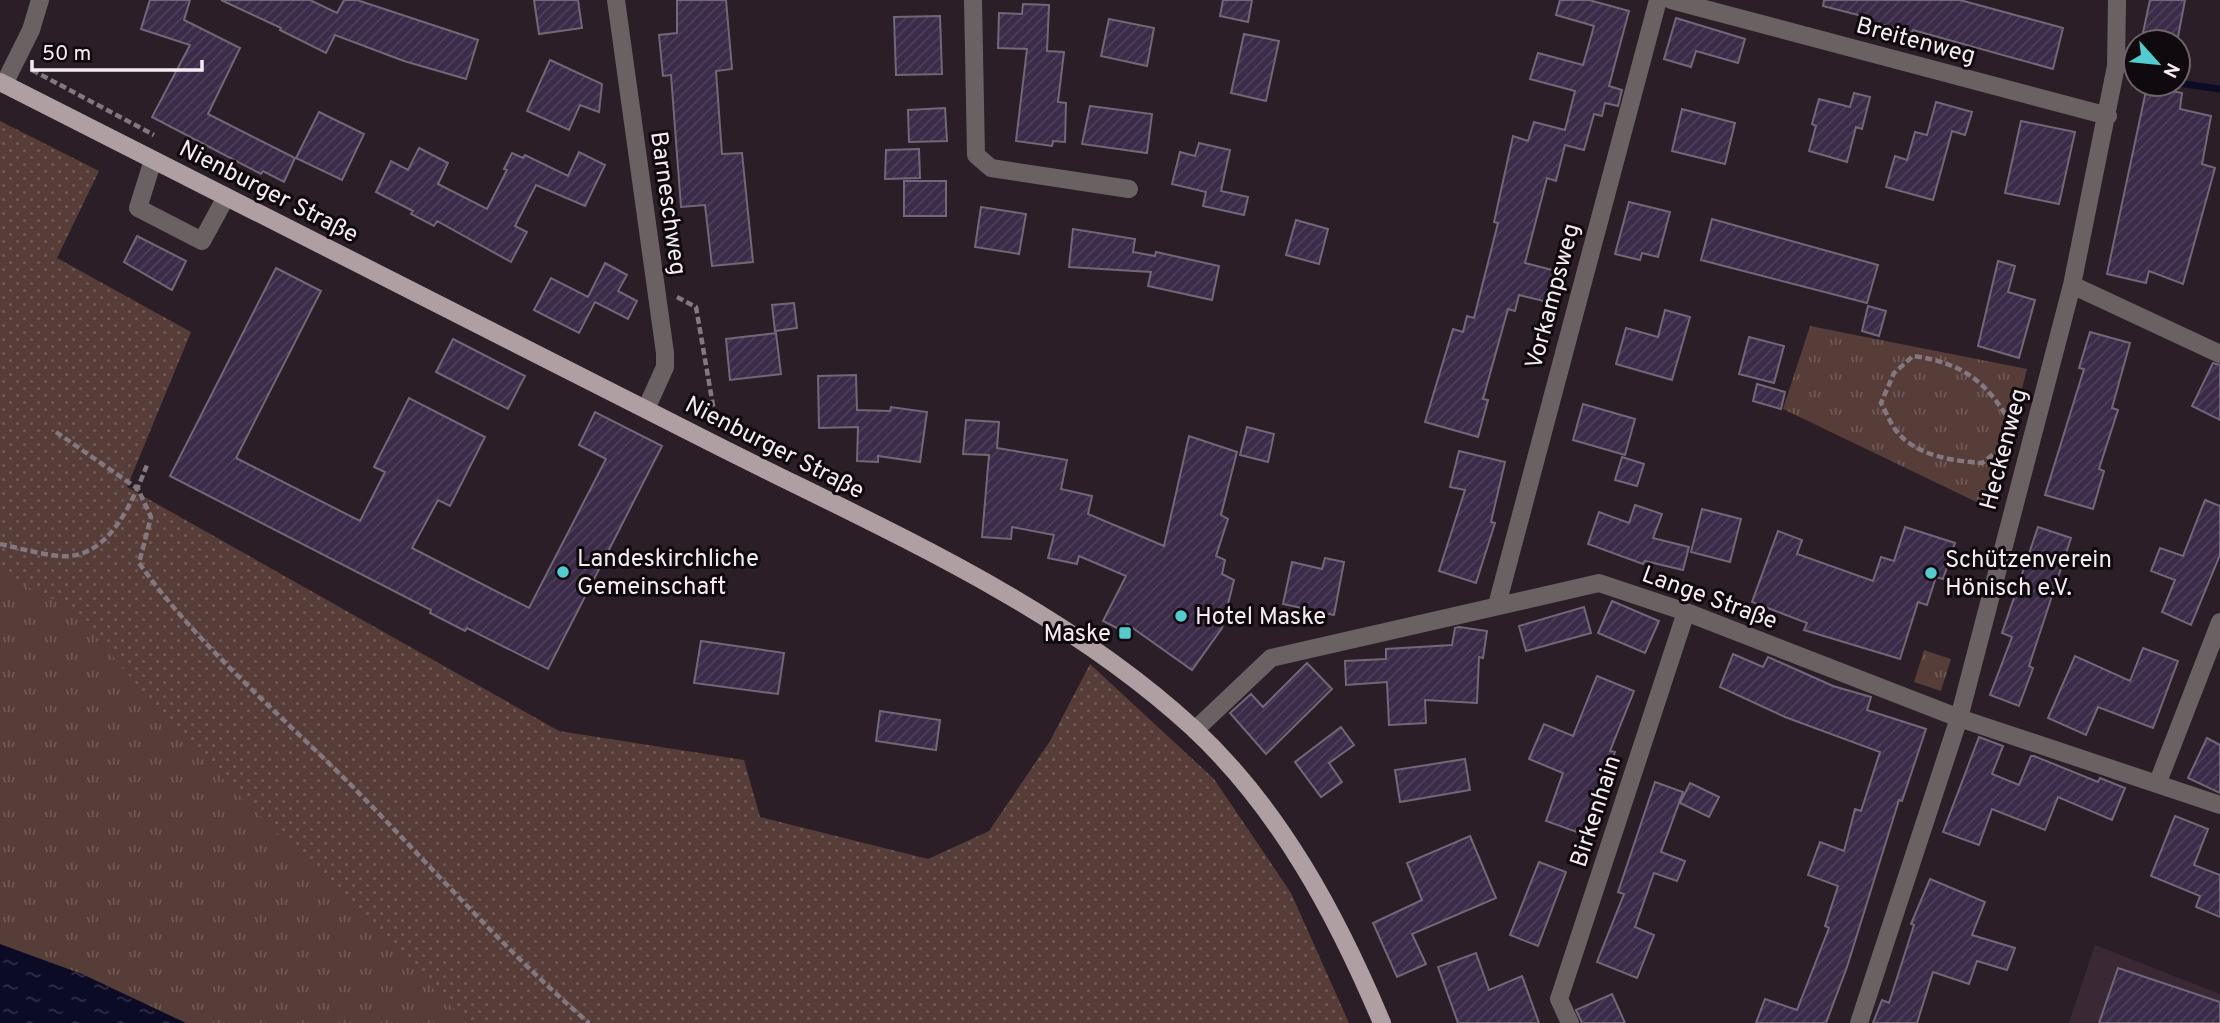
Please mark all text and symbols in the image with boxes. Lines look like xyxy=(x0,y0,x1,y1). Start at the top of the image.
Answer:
street label: Breitenweg xyxy=(1852,12,1979,72)
scale bar xyxy=(32,28,201,72)
north arrow xyxy=(2122,28,2192,98)
text: 50 m xyxy=(42,41,91,68)
text: N xyxy=(2157,58,2184,81)
street label: Barneschweg xyxy=(642,130,692,277)
street label: Nienburger Straße xyxy=(173,135,363,251)
street label: Vorkampsweg xyxy=(1520,220,1588,373)
street label: Heckenweg xyxy=(1974,386,2036,513)
street label: Nienburger Straße xyxy=(679,391,869,507)
place label: Landeskirchliche Gemeinschaft xyxy=(577,545,759,603)
place label: Schützenverein Hönisch e.V. xyxy=(1945,546,2112,604)
street label: Lange Straße xyxy=(1637,560,1781,637)
marker: Landeskirchliche Gemeinschaft xyxy=(555,564,571,580)
marker: Schützenverein Hönisch e.V. xyxy=(1923,565,1939,581)
place label: Hotel Maske xyxy=(1195,603,1326,633)
marker: Hotel Maske xyxy=(1173,608,1189,624)
place label: Maske xyxy=(1044,620,1111,650)
marker: Maske xyxy=(1117,625,1133,641)
street label: Birkenhain xyxy=(1565,752,1629,871)

